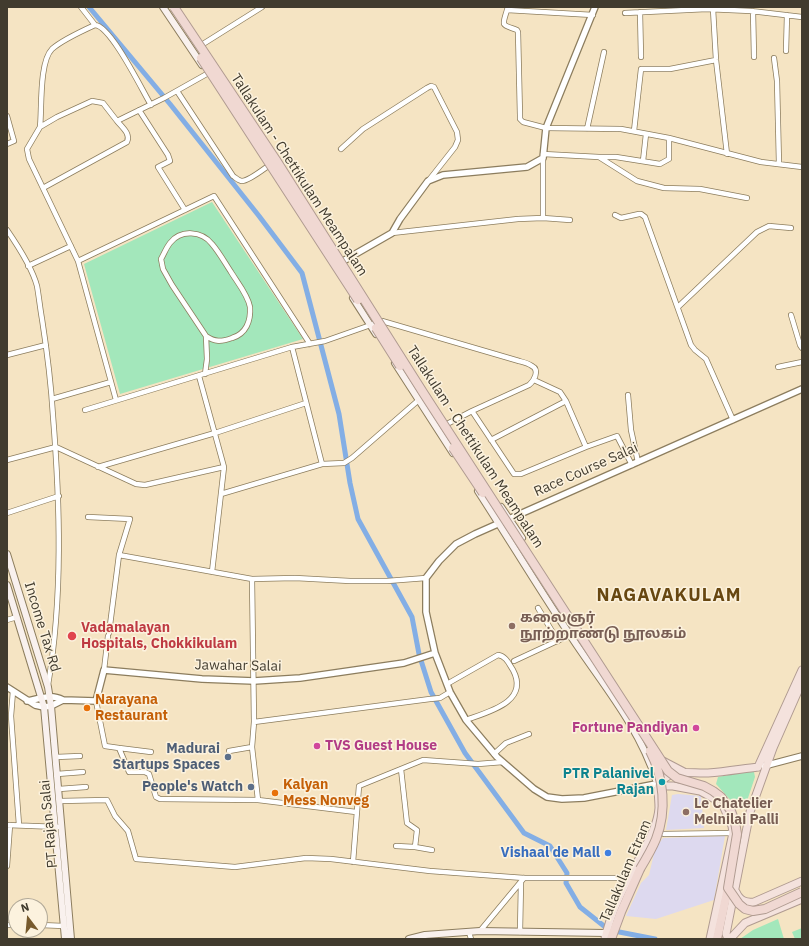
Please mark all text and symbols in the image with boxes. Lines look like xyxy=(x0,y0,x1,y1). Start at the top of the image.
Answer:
street label: Tallakulam - Chettikulam Meampalam xyxy=(227,71,371,279)
street label: Tallakulam - Chettikulam Meampalam xyxy=(403,343,547,551)
street label: Race Course Salai xyxy=(531,440,641,500)
street label: Income Tax Rd xyxy=(20,580,64,674)
district label: NAGAVAKULAM xyxy=(596,585,742,607)
place label: கலைஞர் நூற்றாண்டு நூலகம் xyxy=(520,610,686,642)
place label: Vadamalayan Hospitals, Chokkikulam xyxy=(81,620,237,652)
marker: கலைஞர் நூற்றாண்டு நூலகம் xyxy=(507,621,517,631)
marker: Vadamalayan Hospitals, Chokkikulam xyxy=(66,630,78,642)
street label: Jawahar Salai xyxy=(194,657,282,675)
place label: Narayana Restaurant xyxy=(95,692,168,724)
marker: Narayana Restaurant xyxy=(82,703,92,713)
place label: Fortune Pandiyan xyxy=(572,720,688,736)
marker: Fortune Pandiyan xyxy=(691,723,701,733)
place label: TVS Guest House xyxy=(325,738,437,754)
place label: Madurai Startups Spaces xyxy=(112,741,220,774)
marker: TVS Guest House xyxy=(312,741,322,751)
marker: Madurai Startups Spaces xyxy=(223,752,233,762)
place label: PTR Palanivel Rajan xyxy=(563,766,654,798)
place label: Kalyan Mess Nonveg xyxy=(283,777,369,810)
marker: PTR Palanivel Rajan xyxy=(657,777,667,787)
street label: PT Rajan Salai xyxy=(37,779,61,869)
place label: People's Watch xyxy=(142,779,243,795)
marker: People's Watch xyxy=(246,782,256,792)
marker: Kalyan Mess Nonveg xyxy=(270,788,280,798)
place label: Le Chatelier Melnilai Palli xyxy=(694,796,779,828)
marker: Le Chatelier Melnilai Palli xyxy=(681,807,691,817)
street label: Tallakulam Etram xyxy=(597,817,655,925)
place label: Vishaal de Mall xyxy=(501,845,600,861)
marker: Vishaal de Mall xyxy=(603,848,613,858)
north arrow xyxy=(8,898,48,938)
text: N xyxy=(19,900,31,915)

